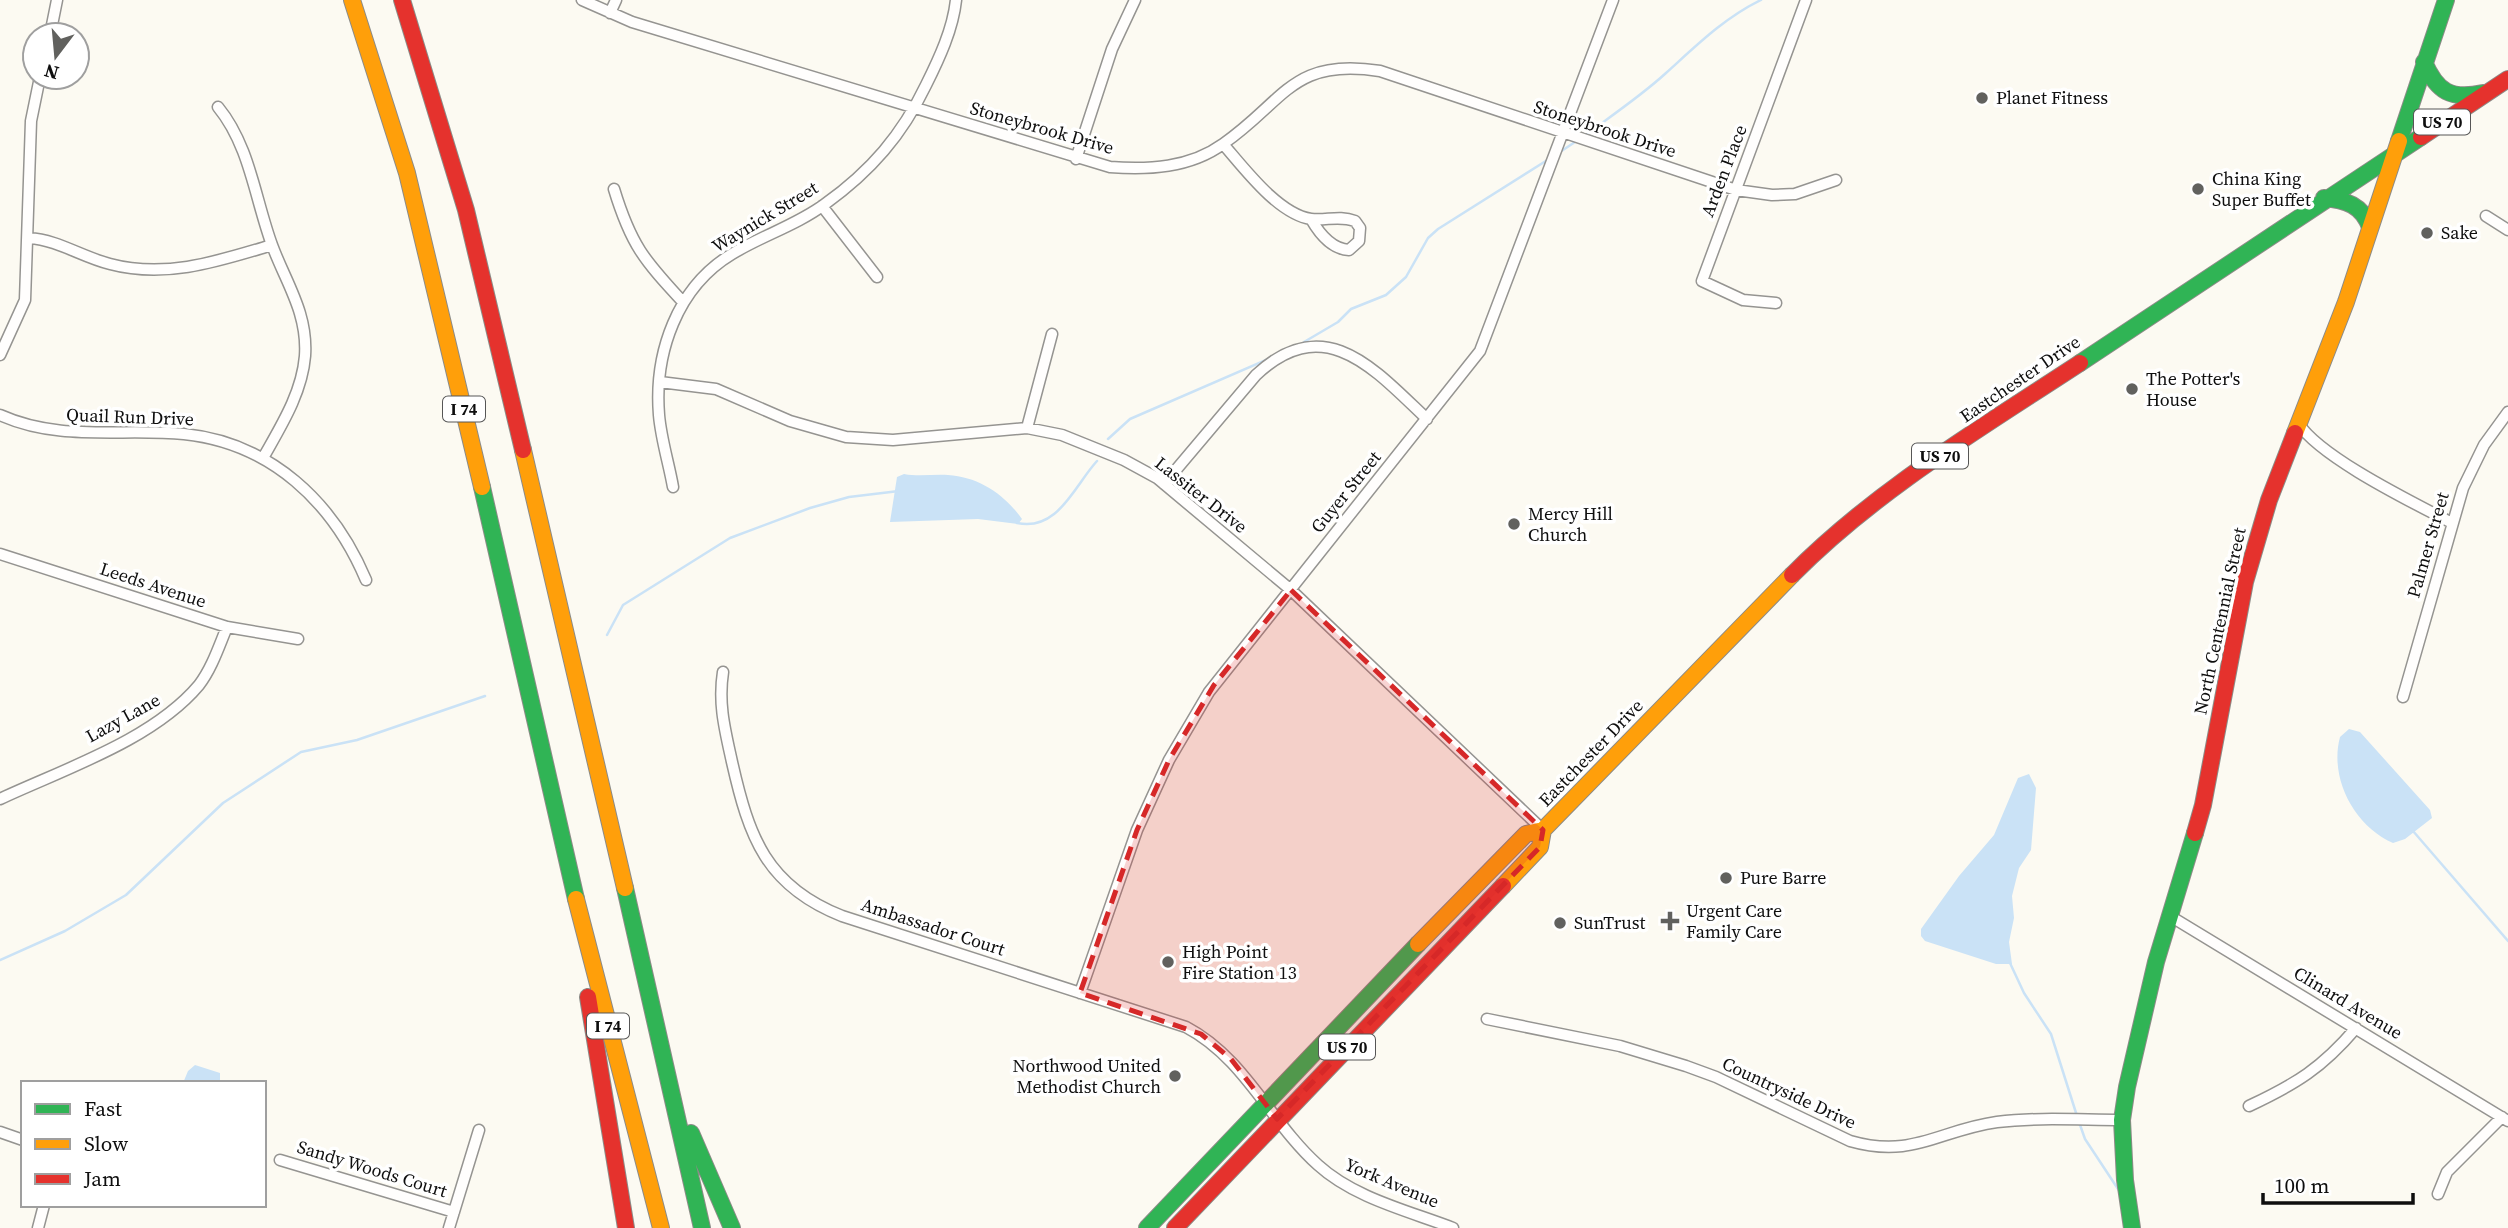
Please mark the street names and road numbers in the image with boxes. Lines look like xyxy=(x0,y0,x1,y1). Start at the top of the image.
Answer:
street label: Stoneybrook Drive xyxy=(1531,94,1680,163)
street label: Stoneybrook Drive xyxy=(967,95,1117,160)
road number: US 70 xyxy=(2414,110,2470,134)
street label: Arden Place xyxy=(1695,121,1753,220)
street label: Waynick Street xyxy=(707,175,823,258)
street label: Eastchester Drive xyxy=(1955,329,2085,428)
road number: I 74 xyxy=(443,396,485,422)
street label: Quail Run Drive xyxy=(66,402,194,431)
road number: US 70 xyxy=(1912,444,1968,468)
street label: Guyer Street xyxy=(1305,445,1386,538)
street label: Lassiter Drive xyxy=(1150,451,1253,539)
street label: Palmer Street xyxy=(2400,489,2455,601)
street label: North Centennial Street xyxy=(2187,525,2252,717)
street label: Leeds Avenue xyxy=(97,556,210,613)
street label: Lazy Lane xyxy=(81,687,164,748)
street label: Eastchester Drive xyxy=(1533,694,1648,812)
street label: Ambassador Court xyxy=(858,891,1008,962)
street label: Clinard Avenue xyxy=(2289,960,2407,1045)
road number: I 74 xyxy=(587,1014,629,1038)
road number: US 70 xyxy=(1319,1035,1375,1060)
street label: Countryside Drive xyxy=(1718,1051,1860,1135)
street label: Sandy Woods Court xyxy=(294,1134,450,1203)
street label: York Avenue xyxy=(1341,1151,1443,1214)

